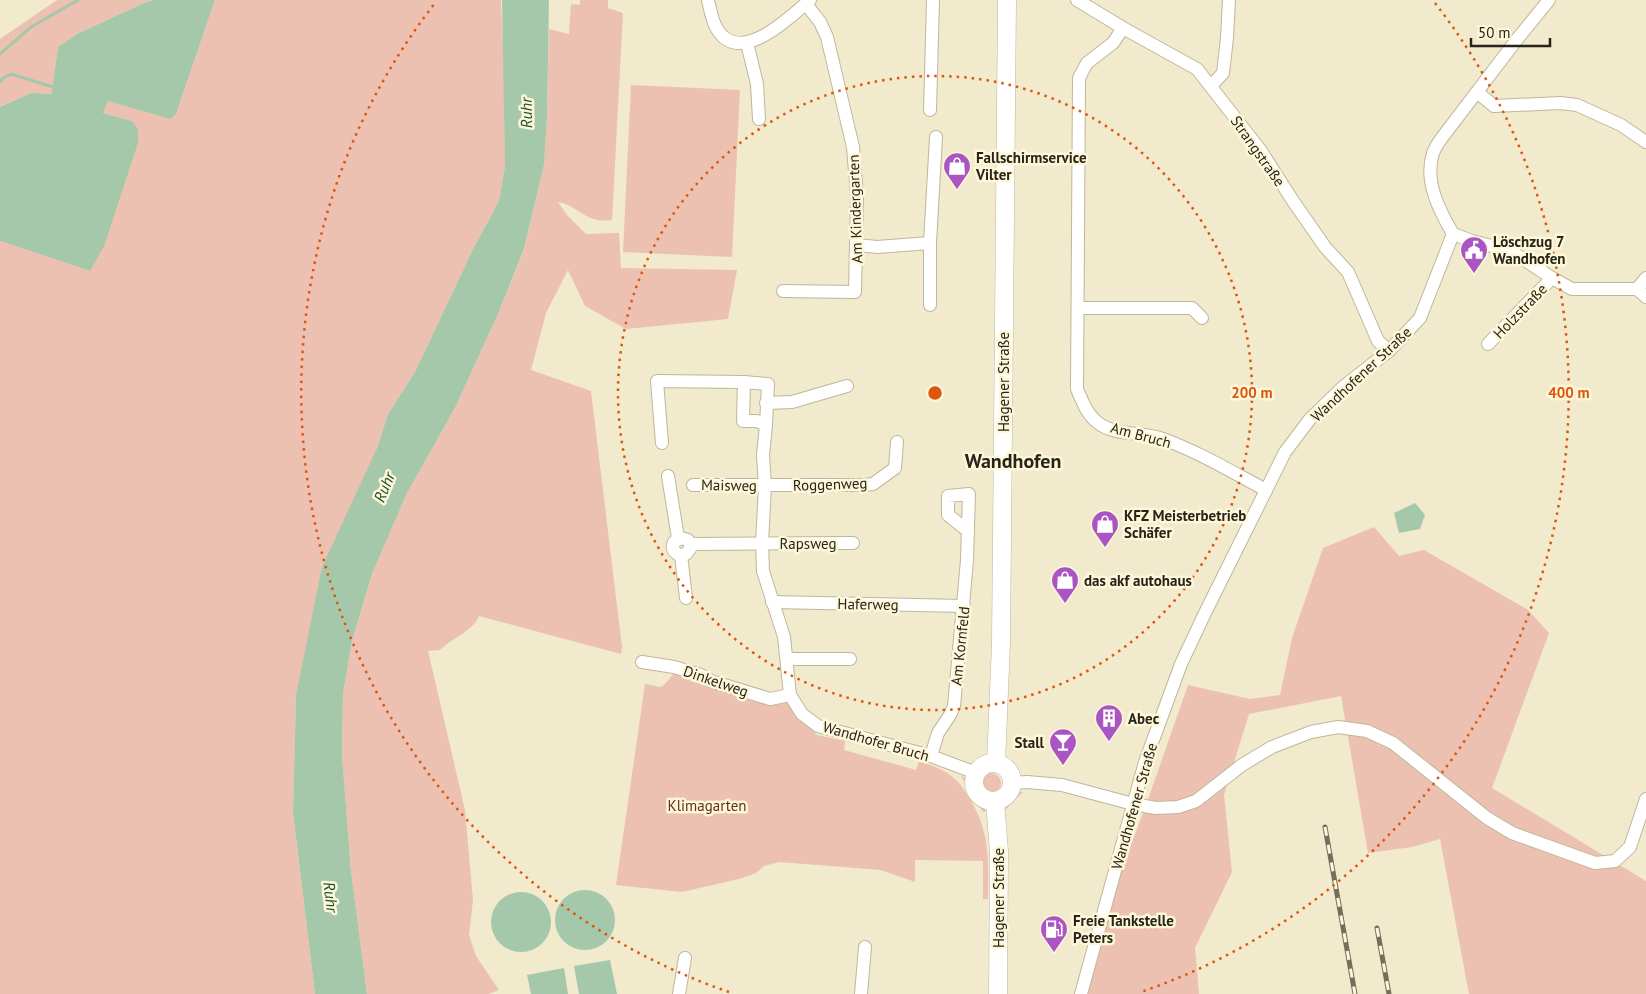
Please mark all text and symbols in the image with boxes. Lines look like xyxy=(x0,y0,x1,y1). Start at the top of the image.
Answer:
scale bar xyxy=(1471,15,1550,47)
text: 50 m xyxy=(1478,23,1511,42)
water label: Ruhr xyxy=(516,96,536,128)
street label: Strangstraße xyxy=(1227,112,1289,190)
place label: Fallschirmservice Vilter xyxy=(975,148,1087,184)
shop icon: Fallschirmservice Vilter xyxy=(942,151,972,190)
street label: Am Kindergarten xyxy=(844,154,866,264)
place label: Löschzug 7 Wandhofen xyxy=(1493,232,1566,268)
public building icon: Löschzug 7 Wandhofen xyxy=(1459,235,1489,274)
street label: Holzstraße xyxy=(1489,279,1551,343)
street label: Wandhofener Straße xyxy=(1307,322,1415,426)
street label: Hagener Straße xyxy=(994,332,1013,432)
text: 200 m xyxy=(1231,383,1273,402)
text: 400 m xyxy=(1548,383,1590,402)
centre of rings xyxy=(926,384,944,402)
street label: Am Bruch xyxy=(1109,418,1173,452)
district label: Wandhofen xyxy=(965,448,1061,474)
water label: Ruhr xyxy=(369,467,400,505)
street label: Roggenweg xyxy=(792,473,868,495)
street label: Maisweg xyxy=(701,475,757,495)
place label: KFZ Meisterbetrieb Schäfer xyxy=(1124,506,1246,542)
shop icon: KFZ Meisterbetrieb Schäfer xyxy=(1090,509,1120,548)
street label: Rapsweg xyxy=(779,534,837,553)
shop icon: das akf autohaus xyxy=(1050,565,1080,604)
place label: das akf autohaus xyxy=(1084,571,1192,590)
street label: Haferweg xyxy=(837,594,899,614)
street label: Am Kornfeld xyxy=(946,606,974,686)
street label: Dinkelweg xyxy=(681,661,751,701)
building icon: Abec xyxy=(1094,703,1124,742)
place label: Abec xyxy=(1128,709,1160,728)
street label: Wandhofer Bruch xyxy=(821,717,931,765)
bar icon: Stall xyxy=(1048,727,1078,766)
place label: Stall xyxy=(1015,733,1045,752)
street label: Wandhofener Straße xyxy=(1107,740,1161,872)
park label: Klimagarten xyxy=(668,796,746,815)
street label: Hagener Straße xyxy=(989,848,1008,948)
water label: Ruhr xyxy=(319,881,343,915)
place label: Freie Tankstelle Peters xyxy=(1073,911,1174,947)
fuel station icon: Freie Tankstelle Peters xyxy=(1039,914,1069,953)

